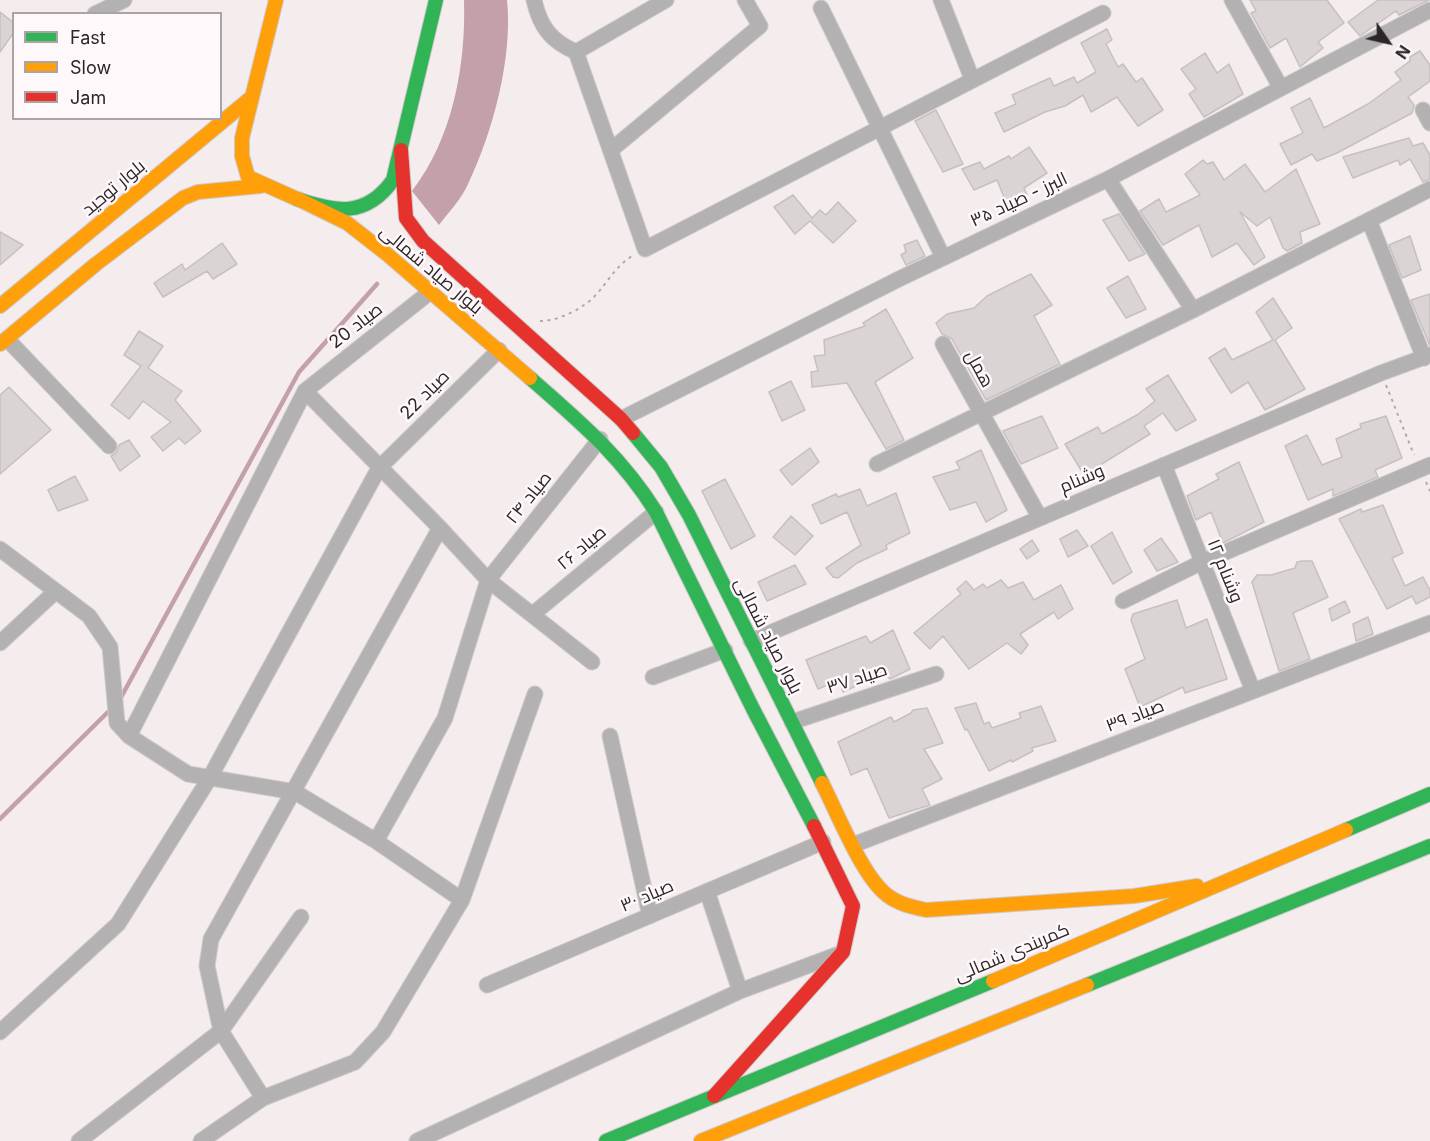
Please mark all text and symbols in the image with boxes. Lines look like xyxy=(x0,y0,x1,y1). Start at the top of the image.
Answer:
legend xyxy=(12,12,222,120)
north arrow xyxy=(1358,12,1418,72)
text: Fast xyxy=(70,27,106,48)
text: N xyxy=(1391,41,1415,63)
text: Slow xyxy=(70,57,111,78)
text: Jam xyxy=(70,87,106,108)
street label: بلوار توحید xyxy=(78,155,150,221)
street label: البرز - صیاد ۳۵ xyxy=(967,168,1071,232)
street label: بلوار صیاد شمالی xyxy=(375,221,487,319)
street label: صیاد 20 xyxy=(325,299,387,353)
street label: همل xyxy=(960,347,998,391)
street label: صیاد 22 xyxy=(396,366,454,424)
street label: وشنام xyxy=(1056,460,1108,498)
street label: صیاد ۲۴ xyxy=(502,468,556,528)
street label: صیاد ۲۶ xyxy=(553,521,611,575)
street label: وشنام ۱۲ xyxy=(1202,536,1248,606)
street label: بلوار صیاد شمالی xyxy=(729,574,807,698)
street label: صیاد ۳۷ xyxy=(824,659,890,699)
street label: صیاد ۳۹ xyxy=(1103,695,1167,737)
street label: صیاد ۳۰ xyxy=(617,875,677,917)
street label: کمربندی شمالی xyxy=(951,919,1073,987)

